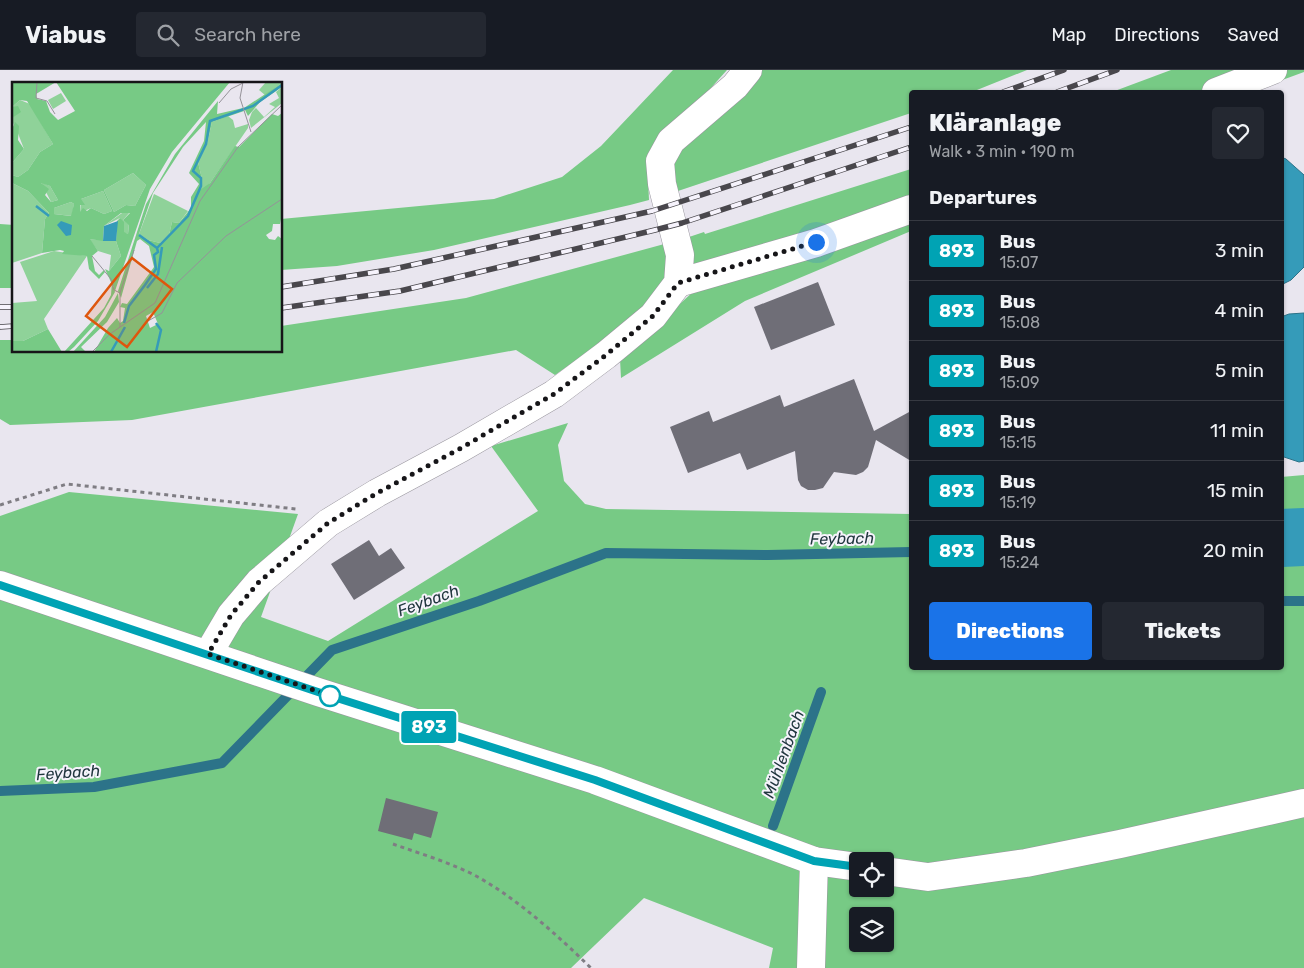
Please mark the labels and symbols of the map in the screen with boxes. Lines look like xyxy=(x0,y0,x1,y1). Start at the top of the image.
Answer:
inset map xyxy=(12,82,282,352)
your location xyxy=(804,230,829,255)
water label: Feybach xyxy=(810,528,874,549)
water label: Feybach xyxy=(395,581,462,620)
unlabelled marker xyxy=(319,685,341,707)
water label: Mühlenbach xyxy=(759,708,808,801)
line badge: 893 xyxy=(400,711,458,743)
water label: Feybach xyxy=(35,761,101,784)

